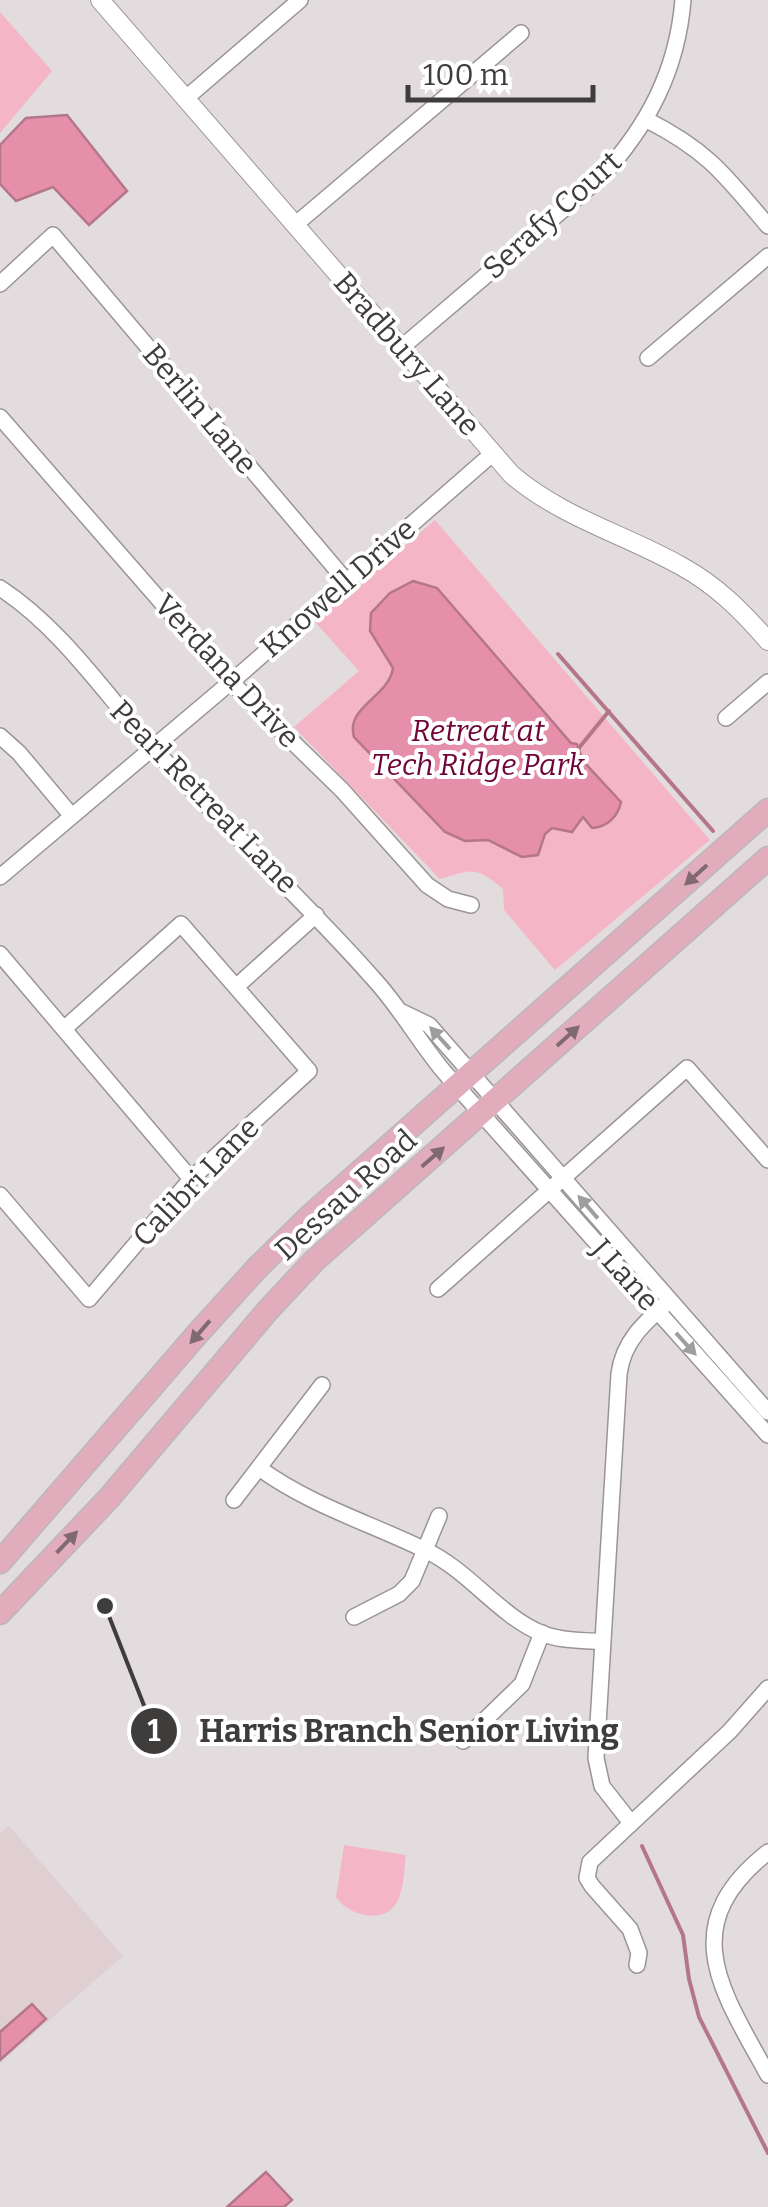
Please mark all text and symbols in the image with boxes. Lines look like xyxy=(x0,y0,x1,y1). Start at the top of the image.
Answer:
scale bar xyxy=(408,40,593,102)
text: 100 m xyxy=(423,57,509,93)
street label: Serafy Court xyxy=(475,143,629,286)
street label: Bradbury Lane xyxy=(326,265,488,443)
street label: Berlin Lane xyxy=(135,337,265,481)
street label: Knowell Drive xyxy=(253,511,423,665)
street label: Verdana Drive xyxy=(147,587,307,755)
street label: Pearl Retreat Lane xyxy=(103,693,305,901)
park label: Retreat at Tech Ridge Park xyxy=(371,713,585,783)
one-way arrow xyxy=(683,864,708,886)
one-way arrow xyxy=(429,1026,452,1050)
one-way arrow xyxy=(556,1026,581,1048)
street label: Calibri Lane xyxy=(125,1110,267,1254)
street label: Dessau Road xyxy=(268,1122,424,1268)
one-way arrow xyxy=(420,1146,445,1168)
one-way arrow xyxy=(577,1195,599,1220)
street label: J Lane xyxy=(583,1231,666,1318)
one-way arrow xyxy=(189,1319,211,1344)
one-way arrow xyxy=(674,1332,697,1356)
one-way arrow xyxy=(55,1530,78,1554)
callout: Harris Branch Senior Living xyxy=(129,1700,639,1762)
text: Harris Branch Senior Living xyxy=(199,1712,619,1750)
text: 1 xyxy=(148,1713,161,1749)

